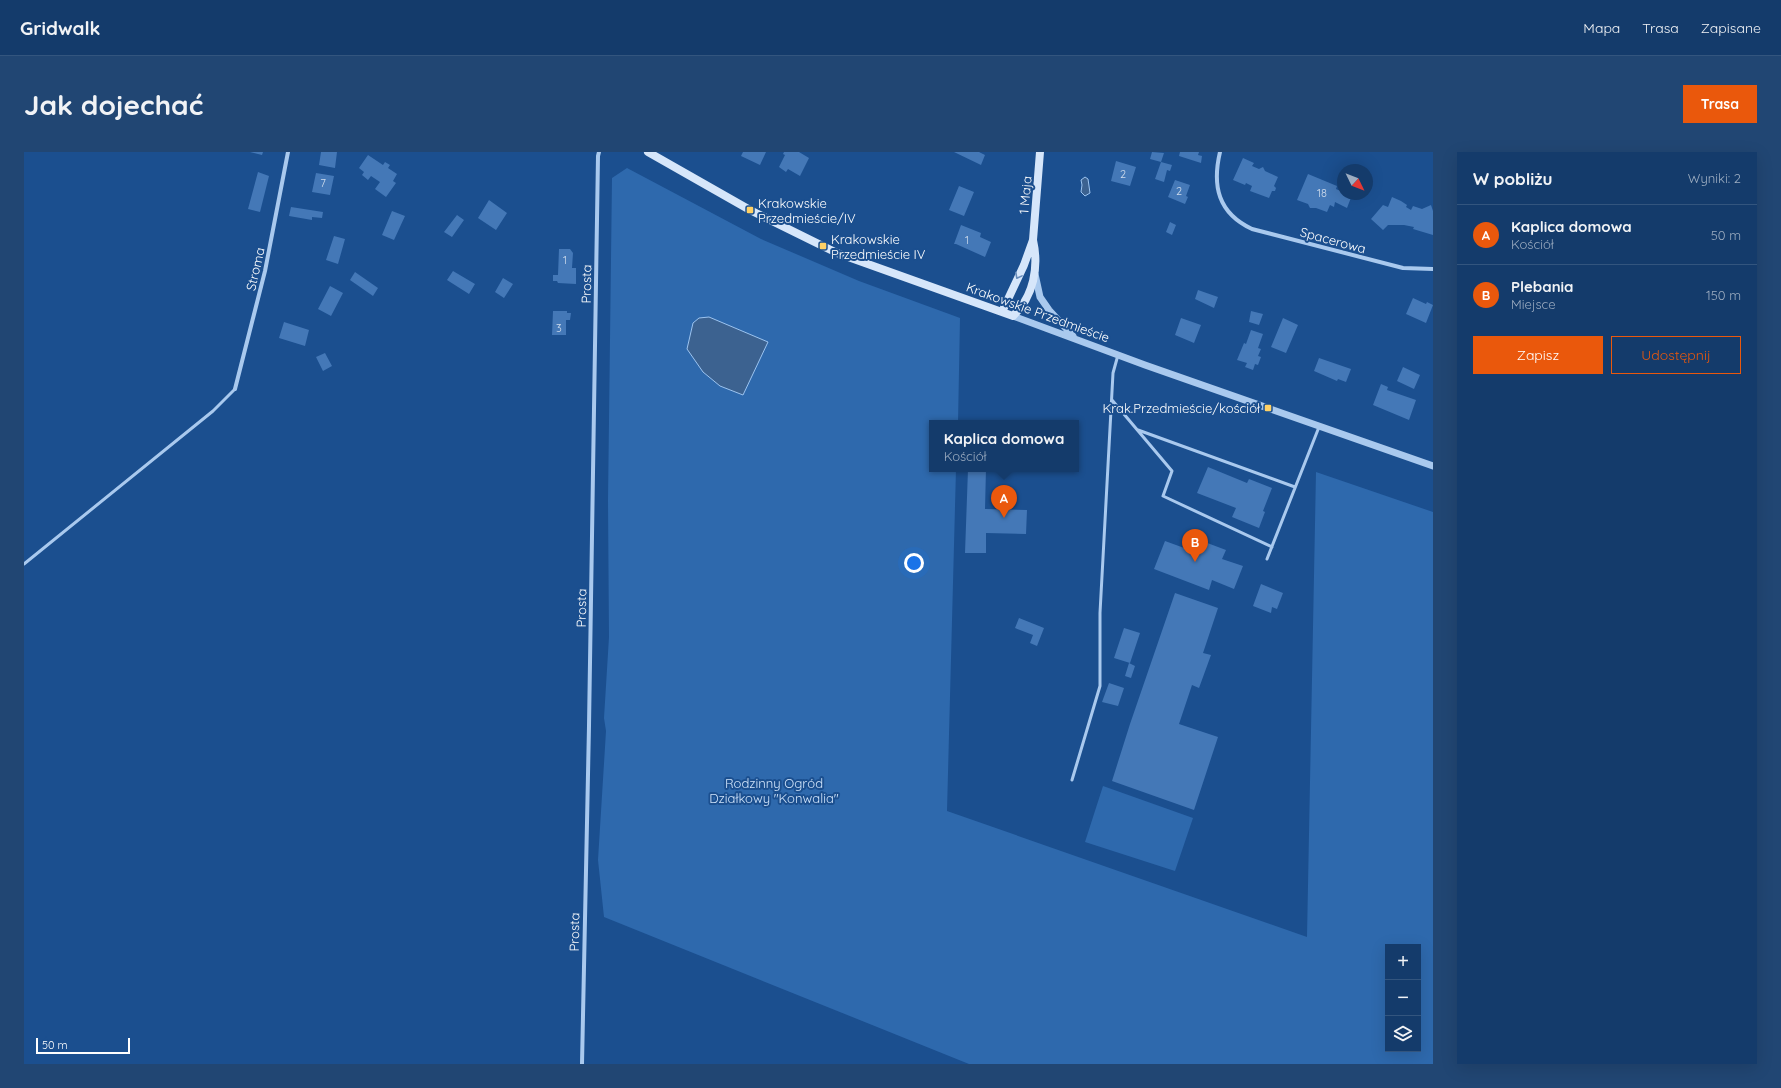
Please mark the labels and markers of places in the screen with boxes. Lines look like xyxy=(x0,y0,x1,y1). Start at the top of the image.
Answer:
place label: Krakowskie Przedmieście/IV xyxy=(758,195,856,226)
marker: Krakowskie Przedmieście/IV xyxy=(745,205,755,215)
place label: Krakowskie Przedmieście IV xyxy=(831,231,926,262)
marker: Krakowskie Przedmieście IV xyxy=(818,241,828,251)
place label: Krak.Przedmieście/kościół xyxy=(1103,400,1261,416)
marker: Krak.Przedmieście/kościół xyxy=(1263,403,1273,413)
pin: A xyxy=(991,485,1017,518)
pin: B xyxy=(1182,529,1208,562)

